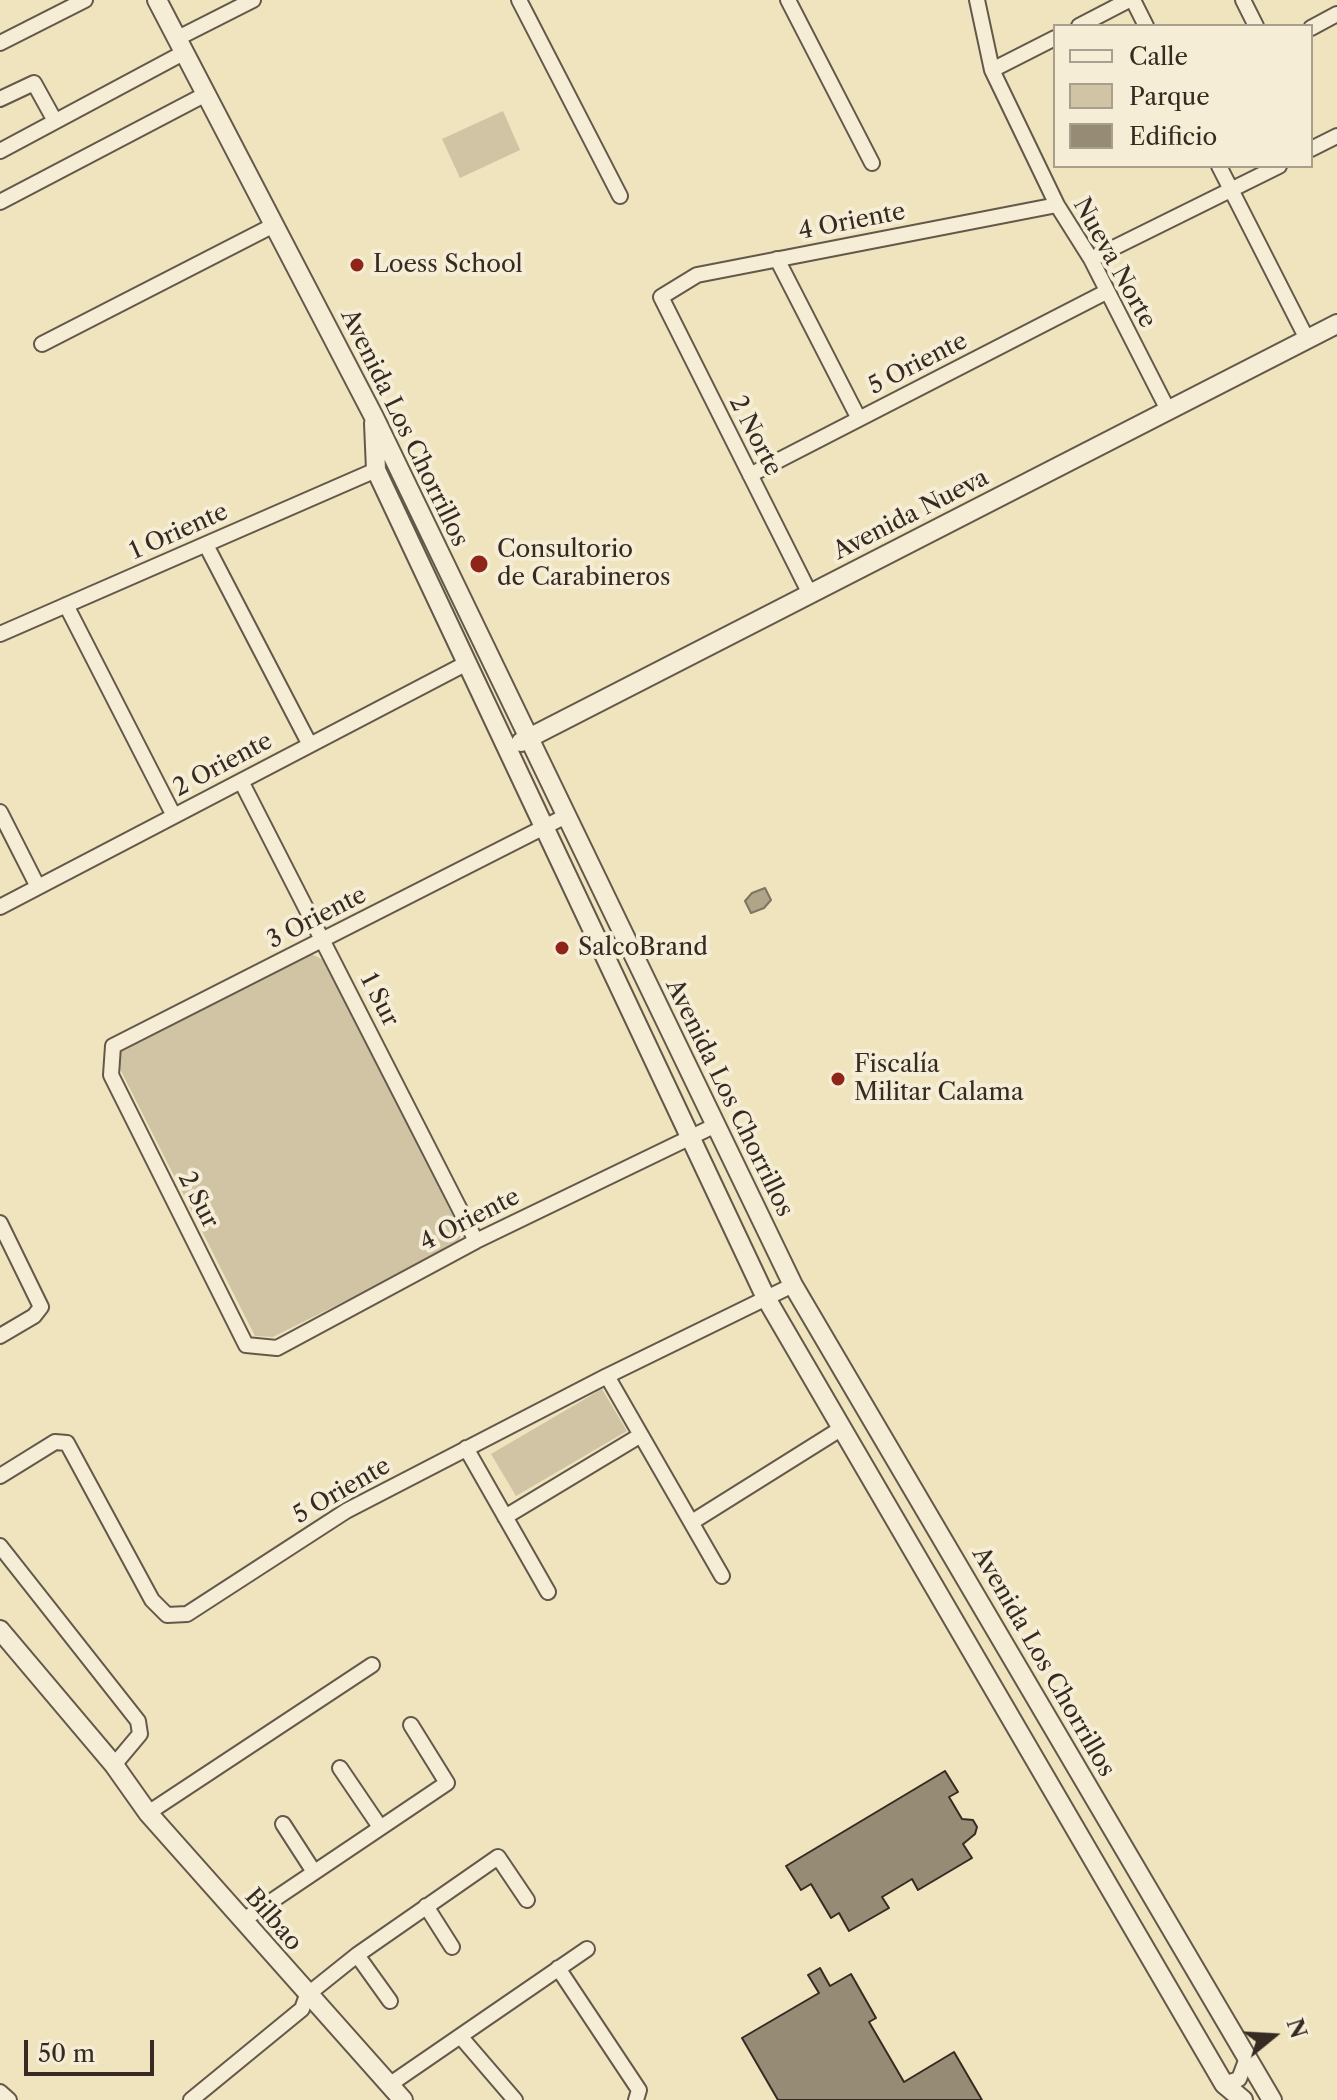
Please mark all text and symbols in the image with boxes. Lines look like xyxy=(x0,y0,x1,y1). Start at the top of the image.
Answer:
legend xyxy=(1053,24,1313,168)
text: Calle xyxy=(1129,42,1188,71)
text: Parque xyxy=(1129,82,1210,111)
text: Edificio xyxy=(1129,122,1217,151)
street label: Nueva Norte xyxy=(1066,193,1162,333)
street label: 4 Oriente xyxy=(796,198,908,246)
place label: Loess School xyxy=(373,251,523,279)
marker: Loess School xyxy=(348,256,366,274)
street label: Avenida Los Chorrillos xyxy=(334,305,474,551)
street label: 5 Oriente xyxy=(864,327,972,401)
street label: 2 Norte xyxy=(723,391,787,481)
street label: Avenida Nueva xyxy=(829,464,993,566)
street label: 1 Oriente xyxy=(126,498,232,566)
place label: Consultorio de Carabineros xyxy=(497,536,670,592)
marker: Consultorio de Carabineros xyxy=(468,553,490,575)
street label: 2 Oriente xyxy=(169,727,277,803)
street label: 3 Oriente xyxy=(263,881,371,955)
place label: SalcoBrand xyxy=(578,934,708,962)
marker: SalcoBrand xyxy=(553,939,571,957)
street label: 1 Sur xyxy=(354,969,404,1031)
street label: Avenida Los Chorrillos xyxy=(659,975,799,1221)
place label: Fiscalía Militar Calama xyxy=(854,1051,1024,1107)
marker: Fiscalía Militar Calama xyxy=(829,1070,847,1088)
street label: 2 Sur xyxy=(172,1167,224,1233)
street label: 4 Oriente xyxy=(415,1183,525,1257)
street label: 5 Oriente xyxy=(288,1452,396,1530)
street label: Avenida Los Chorrillos xyxy=(965,1542,1121,1782)
street label: Bilbao xyxy=(238,1883,308,1957)
north arrow xyxy=(1233,1996,1313,2076)
text: N xyxy=(1281,2015,1312,2042)
scale bar xyxy=(28,2024,158,2074)
text: 50 m xyxy=(38,2039,95,2068)

